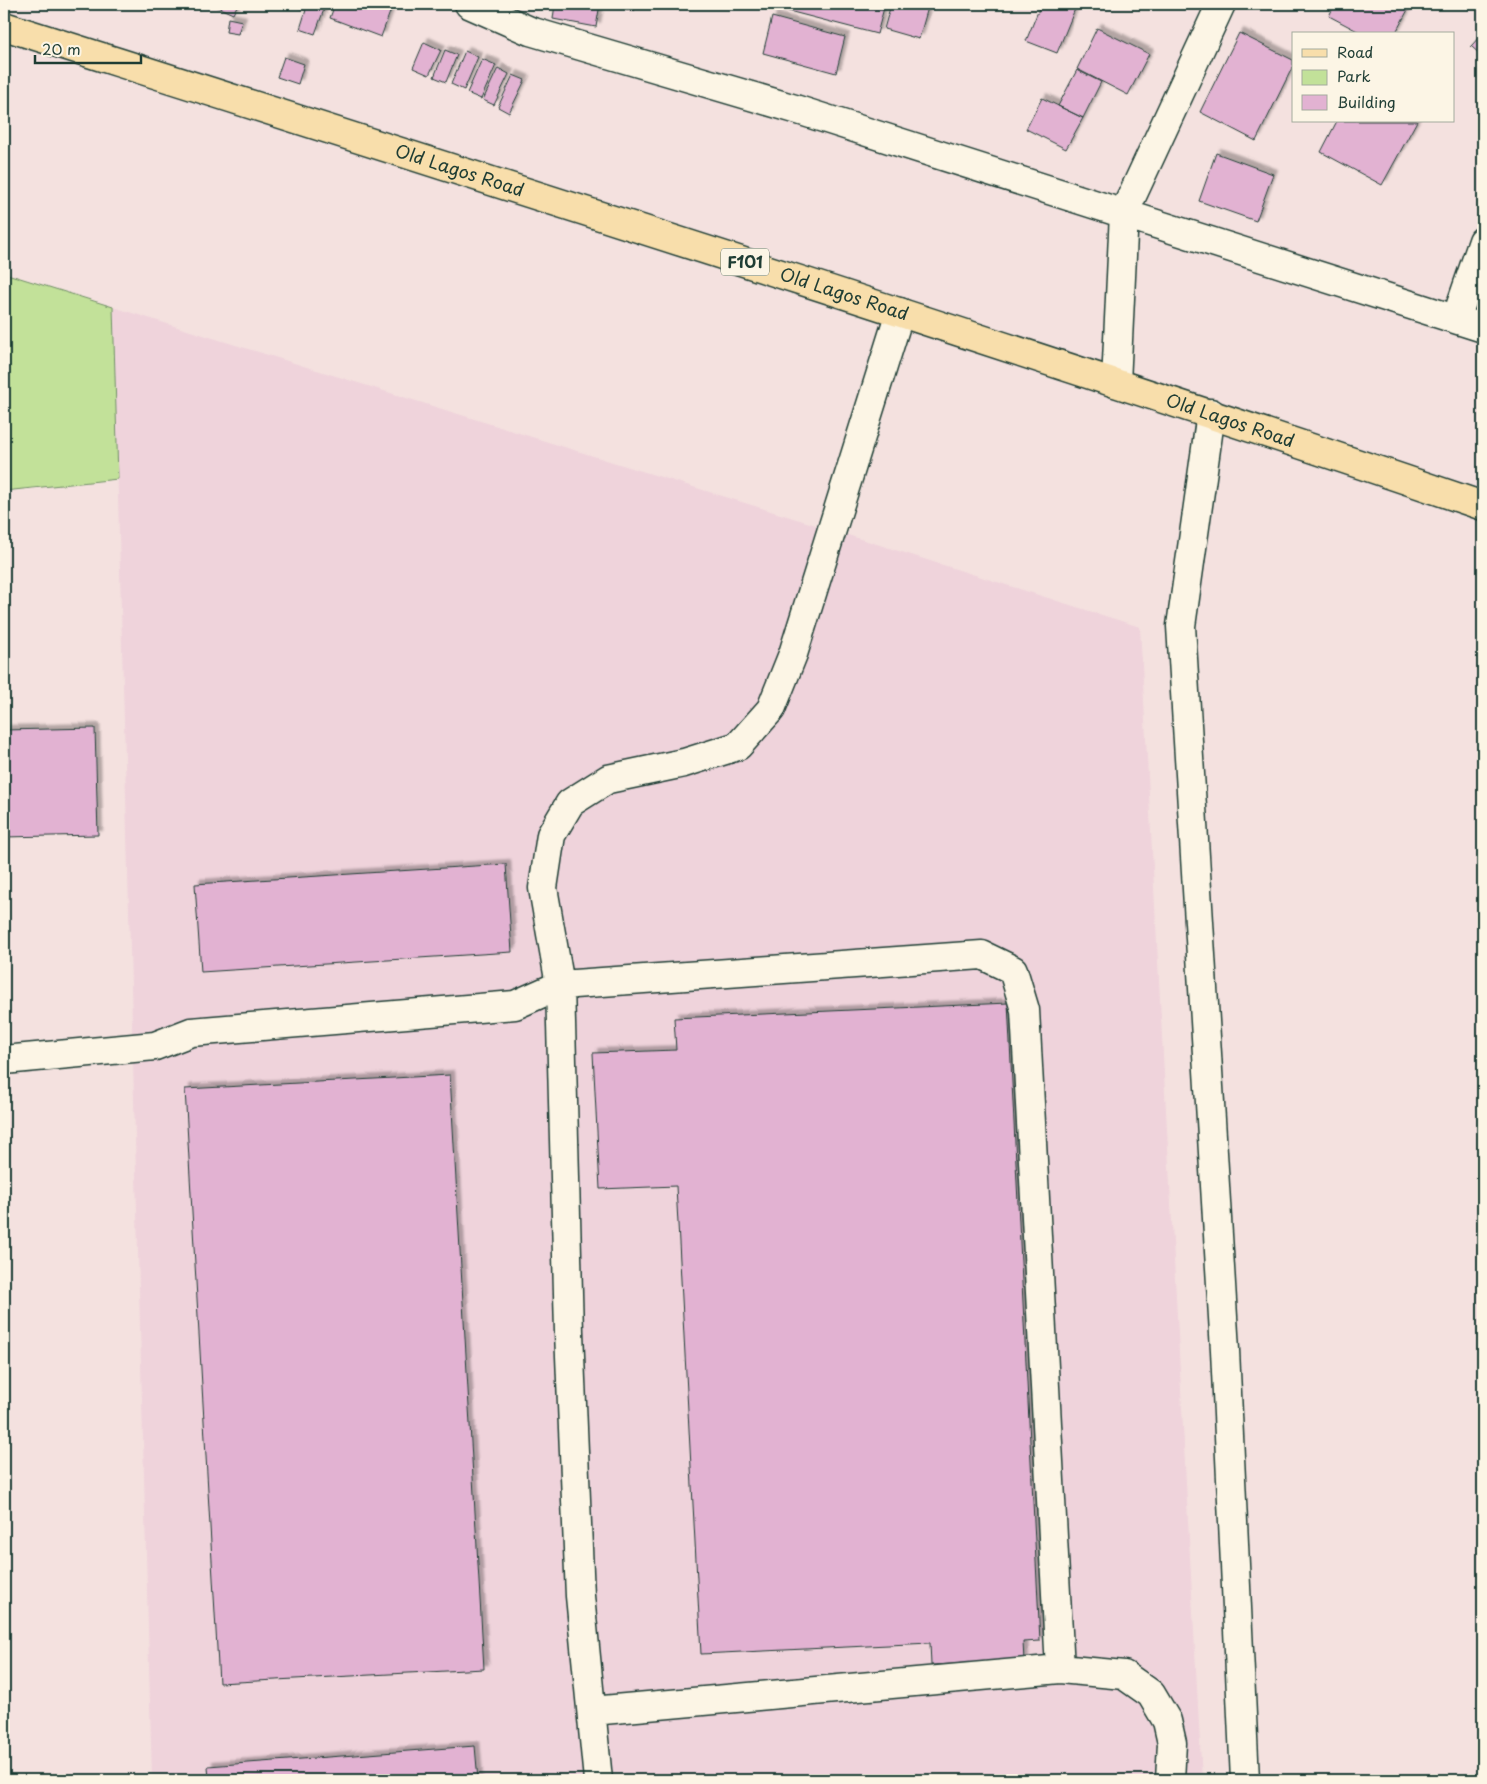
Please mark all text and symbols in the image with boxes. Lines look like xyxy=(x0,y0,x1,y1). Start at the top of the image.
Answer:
scale bar xyxy=(35,32,141,64)
legend xyxy=(1292,32,1454,122)
text: 20 m xyxy=(42,37,81,60)
text: Road xyxy=(1337,40,1373,63)
text: Park xyxy=(1337,64,1371,87)
text: Building xyxy=(1337,90,1396,113)
street label: Old Lagos Road xyxy=(392,136,528,203)
road number: F101 xyxy=(721,248,769,276)
street label: Old Lagos Road xyxy=(777,260,913,327)
street label: Old Lagos Road xyxy=(1163,386,1298,454)

